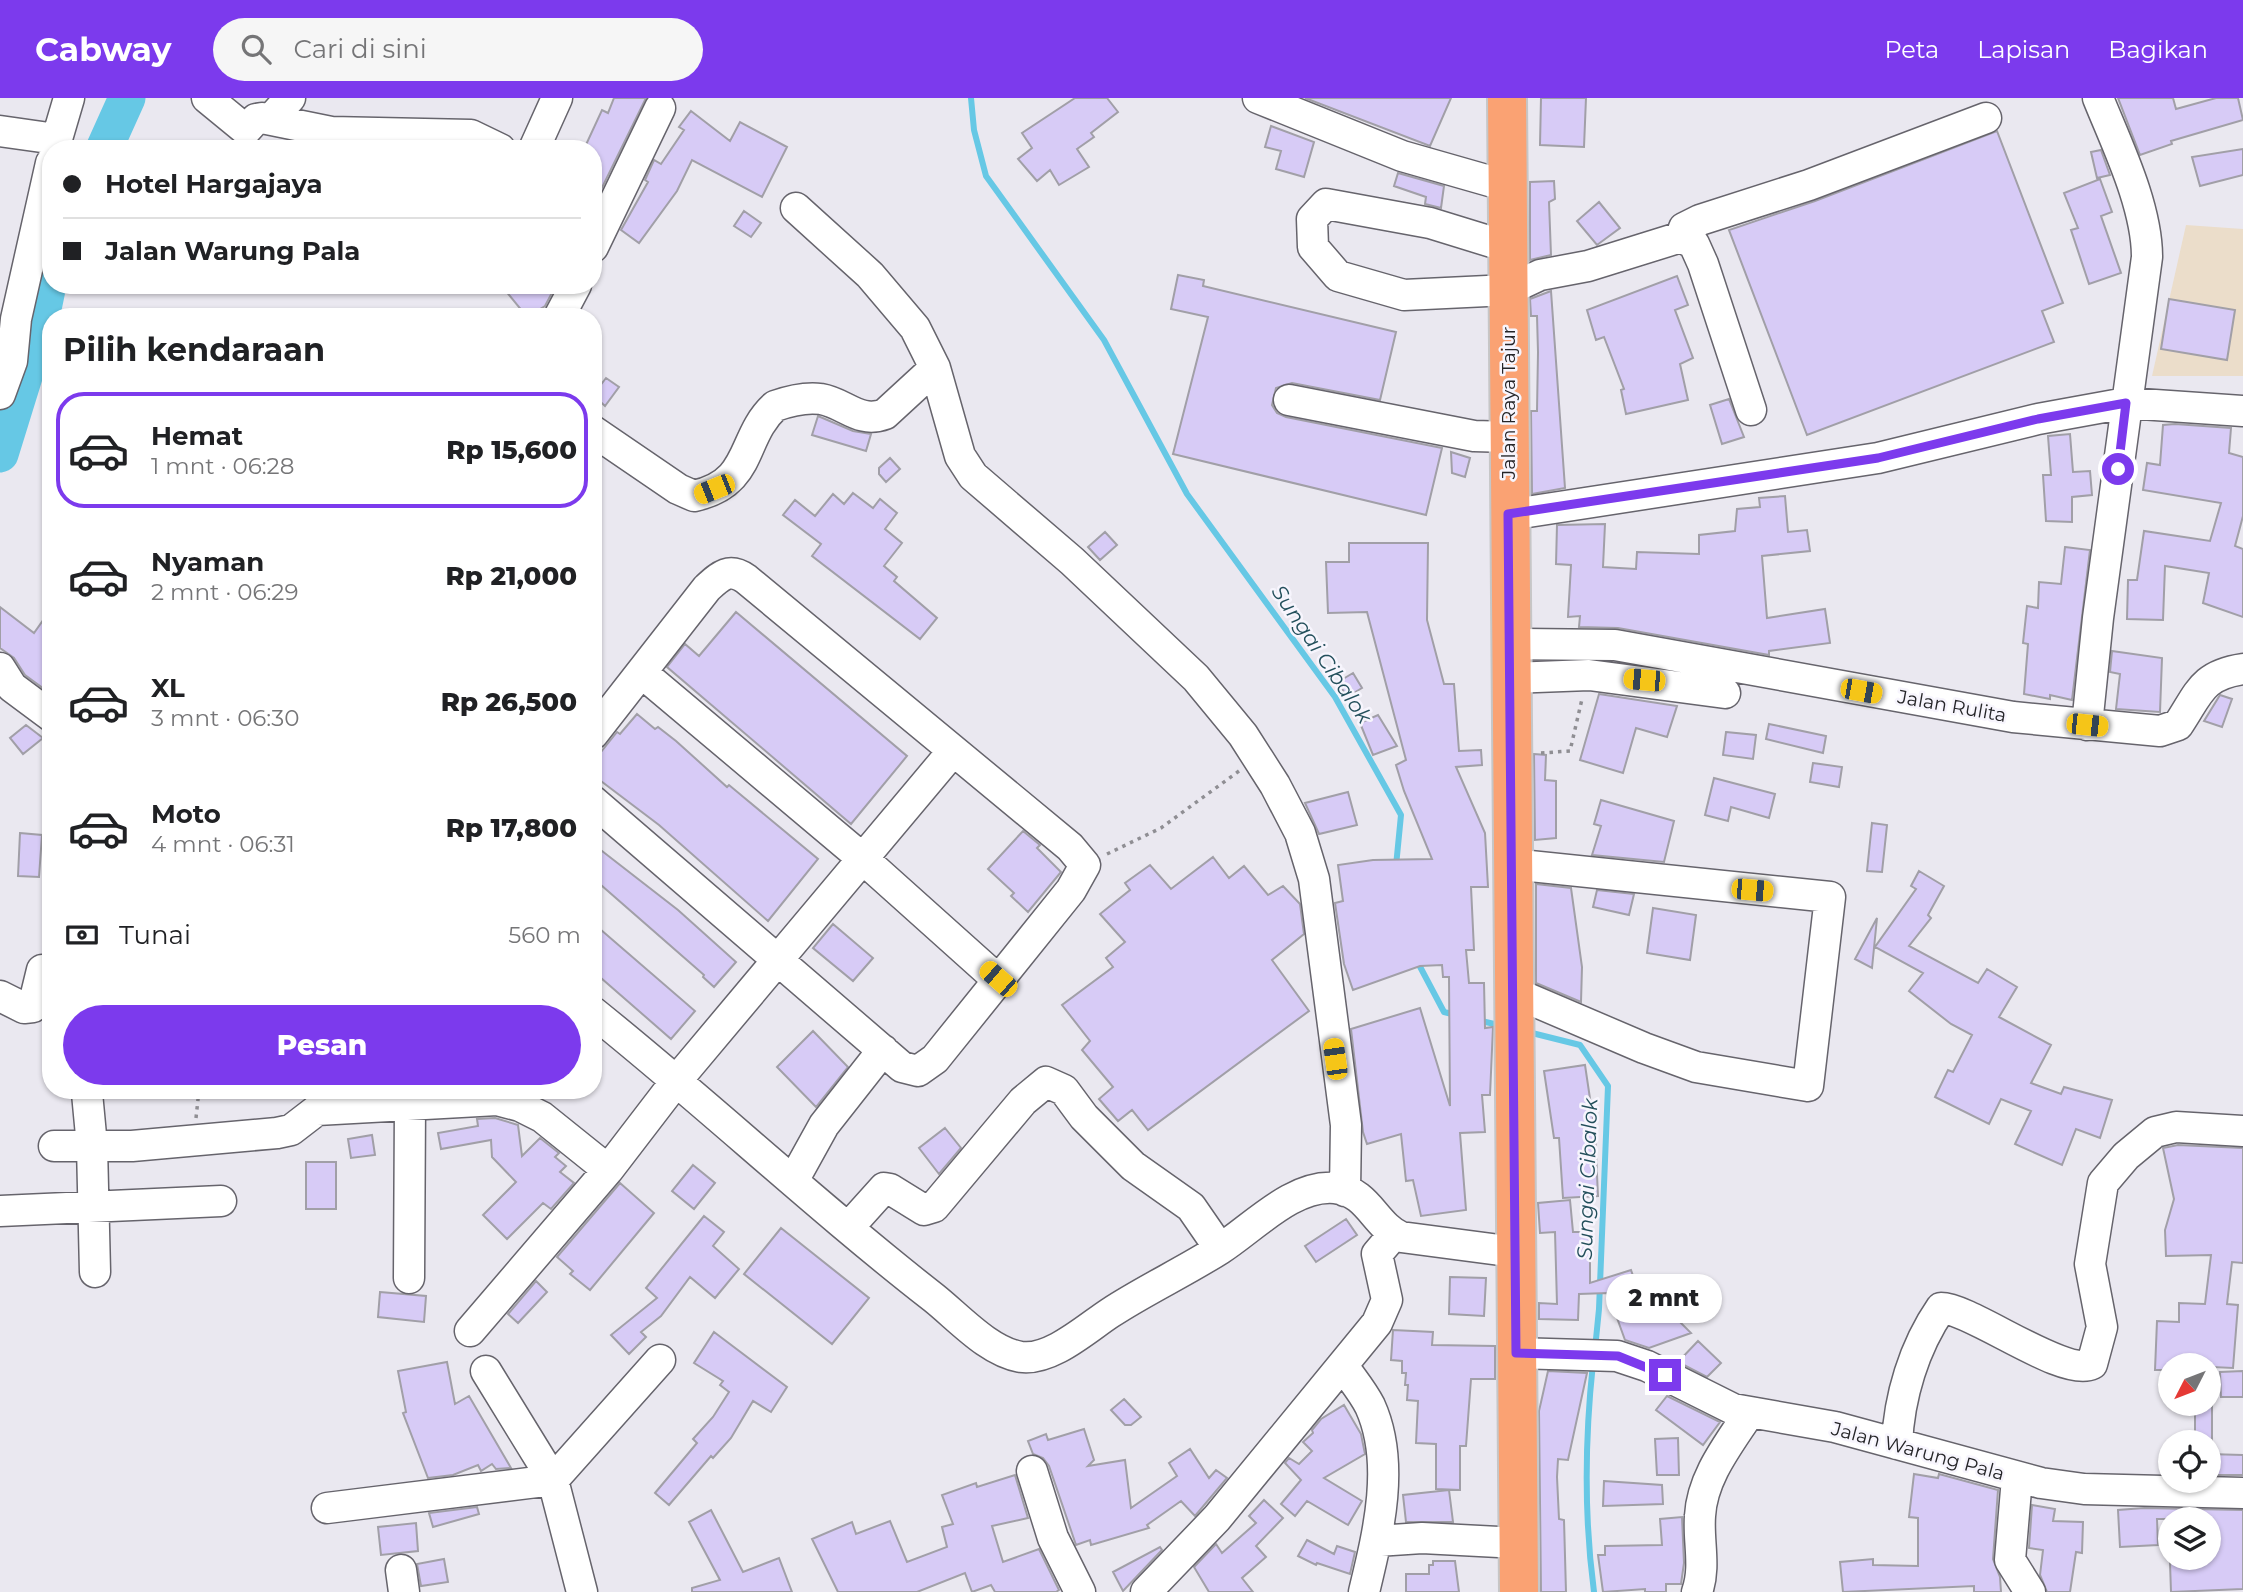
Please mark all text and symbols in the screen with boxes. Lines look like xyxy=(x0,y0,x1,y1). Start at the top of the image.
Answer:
search box xyxy=(213,18,703,81)
text: Cabway xyxy=(35,29,171,69)
icon: search xyxy=(237,30,275,68)
text: Cari di sini xyxy=(293,33,427,65)
text: Peta xyxy=(1884,35,1939,64)
text: Lapisan xyxy=(1977,35,2070,64)
text: Bagikan xyxy=(2108,35,2208,64)
text: Hotel Hargajaya xyxy=(105,168,323,200)
text: Jalan Warung Pala xyxy=(105,235,360,267)
street label: Jalan Raya Tajur xyxy=(1497,327,1520,480)
text: Pilih kendaraan xyxy=(63,330,325,369)
icon: car xyxy=(67,419,130,482)
text: Hemat xyxy=(151,420,243,452)
text: Rp 15,600 xyxy=(446,434,577,466)
text: 1 mnt · 06:28 xyxy=(151,452,294,480)
route start xyxy=(2102,453,2134,485)
car xyxy=(691,471,738,507)
icon: car xyxy=(67,545,130,608)
text: Nyaman xyxy=(151,546,264,578)
text: Rp 21,000 xyxy=(446,560,577,592)
text: 2 mnt · 06:29 xyxy=(151,578,298,606)
water label: Sungai Cibalok xyxy=(1266,580,1378,729)
car xyxy=(1623,668,1666,692)
icon: car xyxy=(67,671,130,734)
text: XL xyxy=(151,672,185,704)
car xyxy=(1839,677,1884,705)
street label: Jalan Rulita xyxy=(1895,685,2008,727)
text: Rp 26,500 xyxy=(441,686,577,718)
text: 3 mnt · 06:30 xyxy=(151,704,299,732)
car xyxy=(2066,712,2109,738)
icon: car xyxy=(67,797,130,860)
text: Moto xyxy=(151,798,221,830)
text: Rp 17,800 xyxy=(446,812,577,844)
text: 4 mnt · 06:31 xyxy=(151,830,295,858)
car xyxy=(1731,878,1774,902)
icon: cash xyxy=(63,916,101,954)
text: Tunai xyxy=(119,919,191,951)
text: 560 m xyxy=(508,921,581,949)
car xyxy=(976,957,1021,1001)
button: Pesan xyxy=(63,1005,581,1085)
car xyxy=(1322,1037,1349,1081)
water label: Sungai Cibalok xyxy=(1572,1096,1602,1260)
callout: 2 mnt xyxy=(1607,1274,1723,1322)
text: 2 mnt xyxy=(1629,1284,1699,1312)
north arrow xyxy=(2158,1353,2221,1416)
map controls xyxy=(2158,1353,2221,1570)
route end xyxy=(1649,1359,1681,1391)
street label: Jalan Warung Pala xyxy=(1828,1417,2007,1485)
button: locate xyxy=(2158,1430,2221,1493)
button: layers xyxy=(2158,1507,2221,1570)

